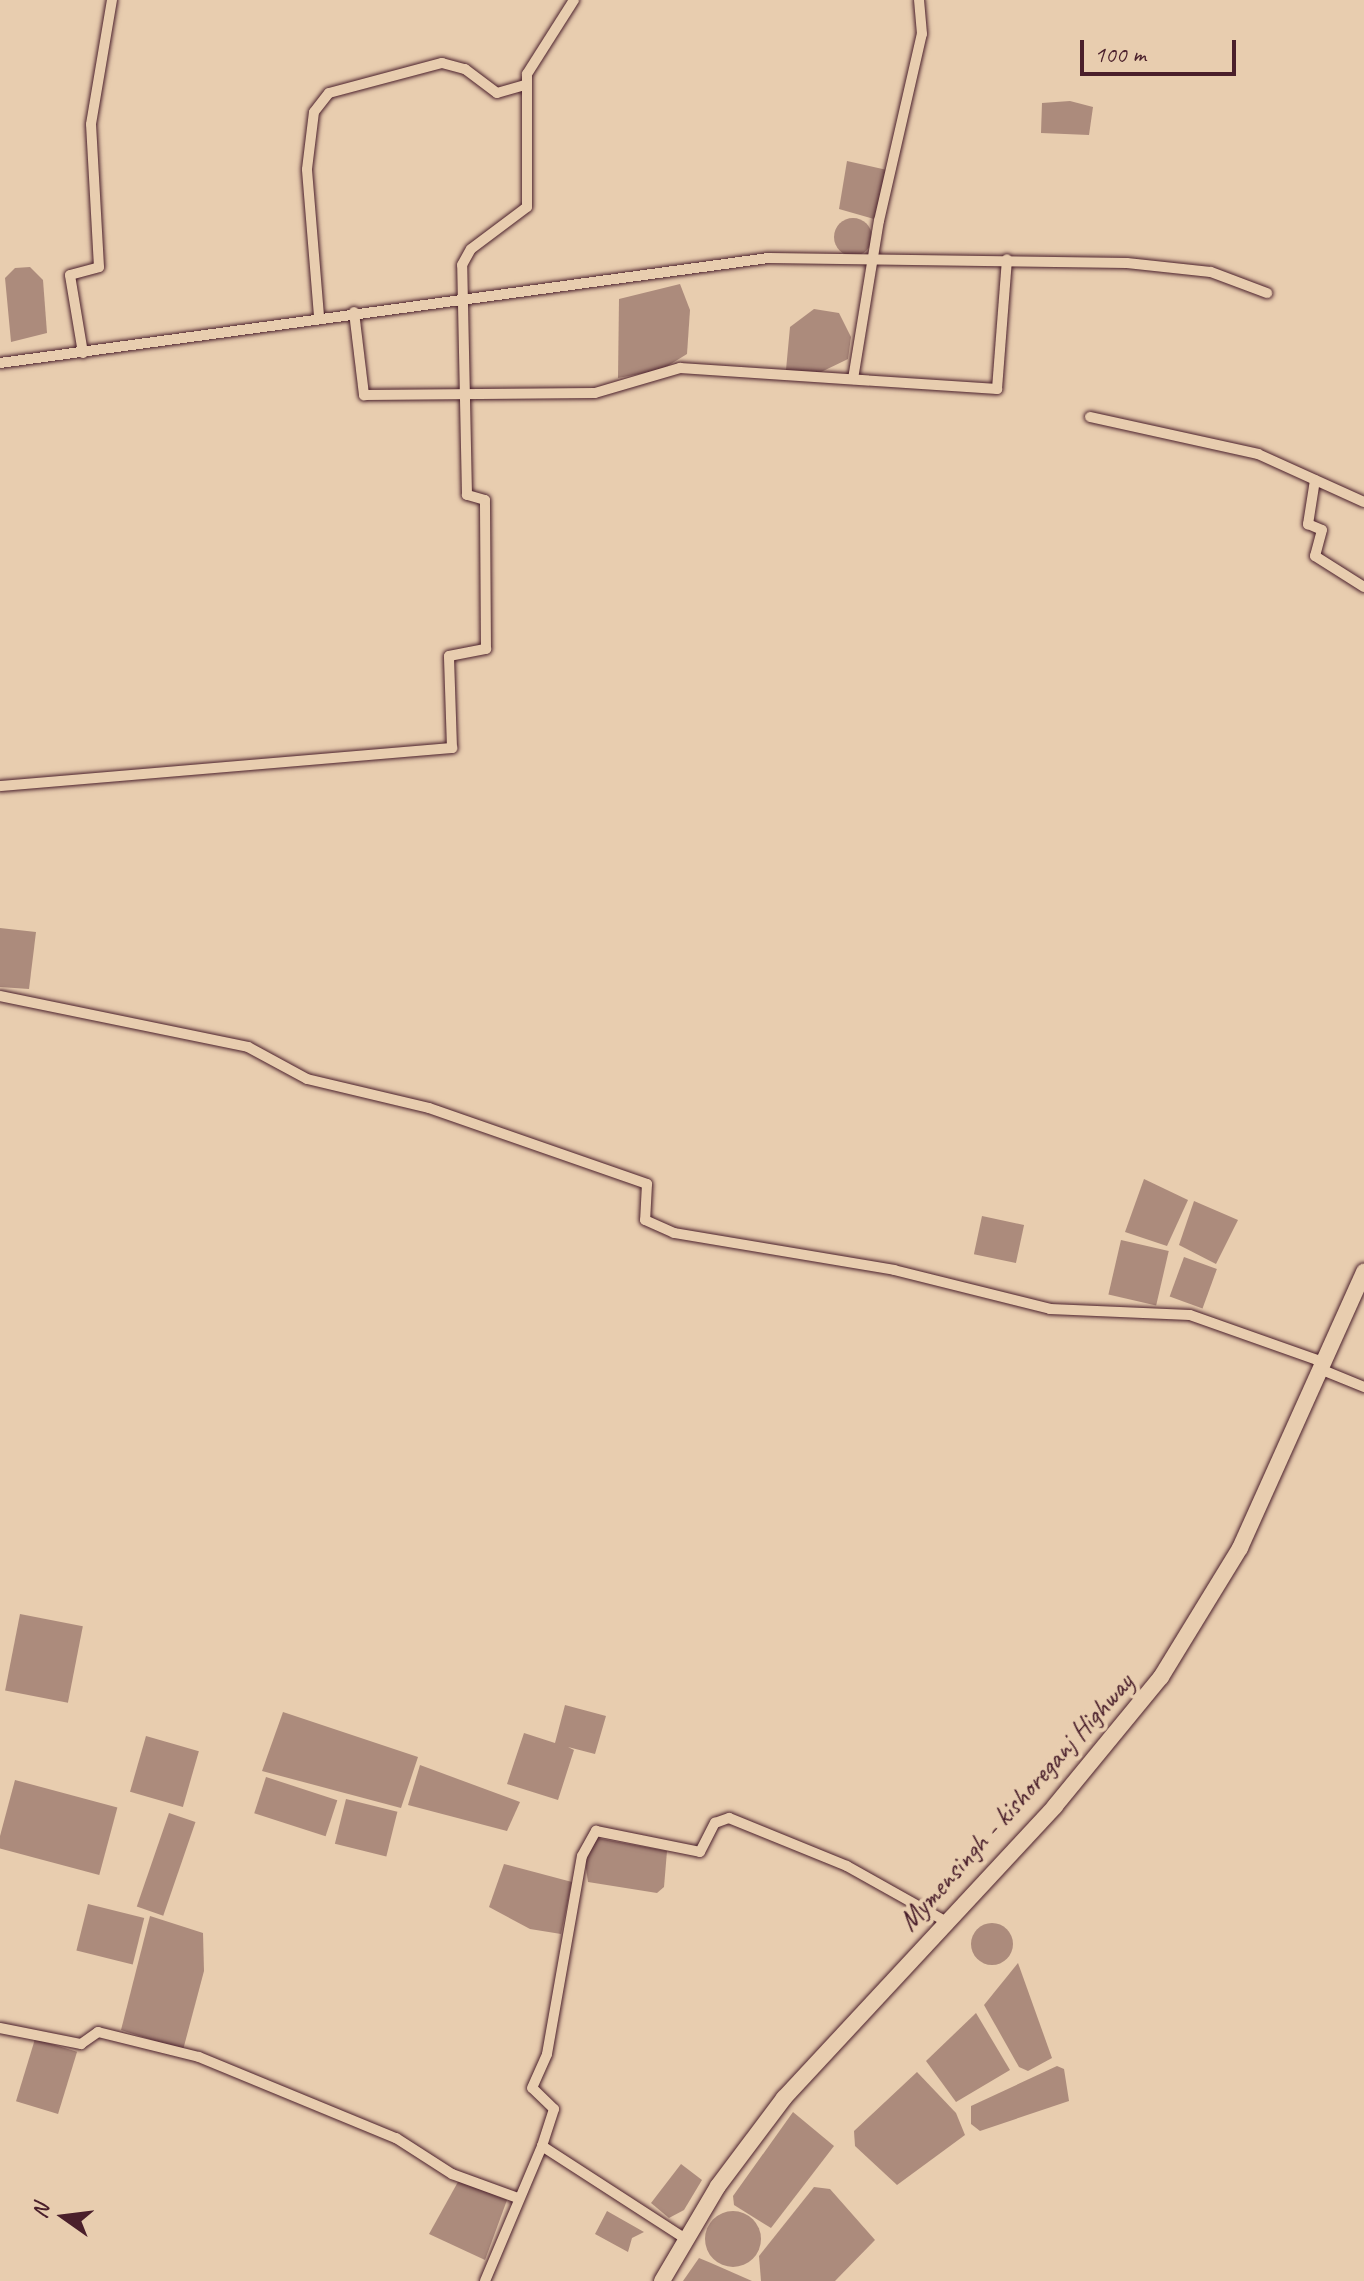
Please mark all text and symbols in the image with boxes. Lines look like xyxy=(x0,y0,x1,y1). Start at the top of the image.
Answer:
scale bar xyxy=(1084,24,1240,74)
text: 100 m xyxy=(1094,39,1146,69)
street label: Mymensingh - kishoreganj Highway xyxy=(892,1666,1140,1938)
north arrow xyxy=(24,2177,104,2257)
text: N xyxy=(25,2201,56,2221)

